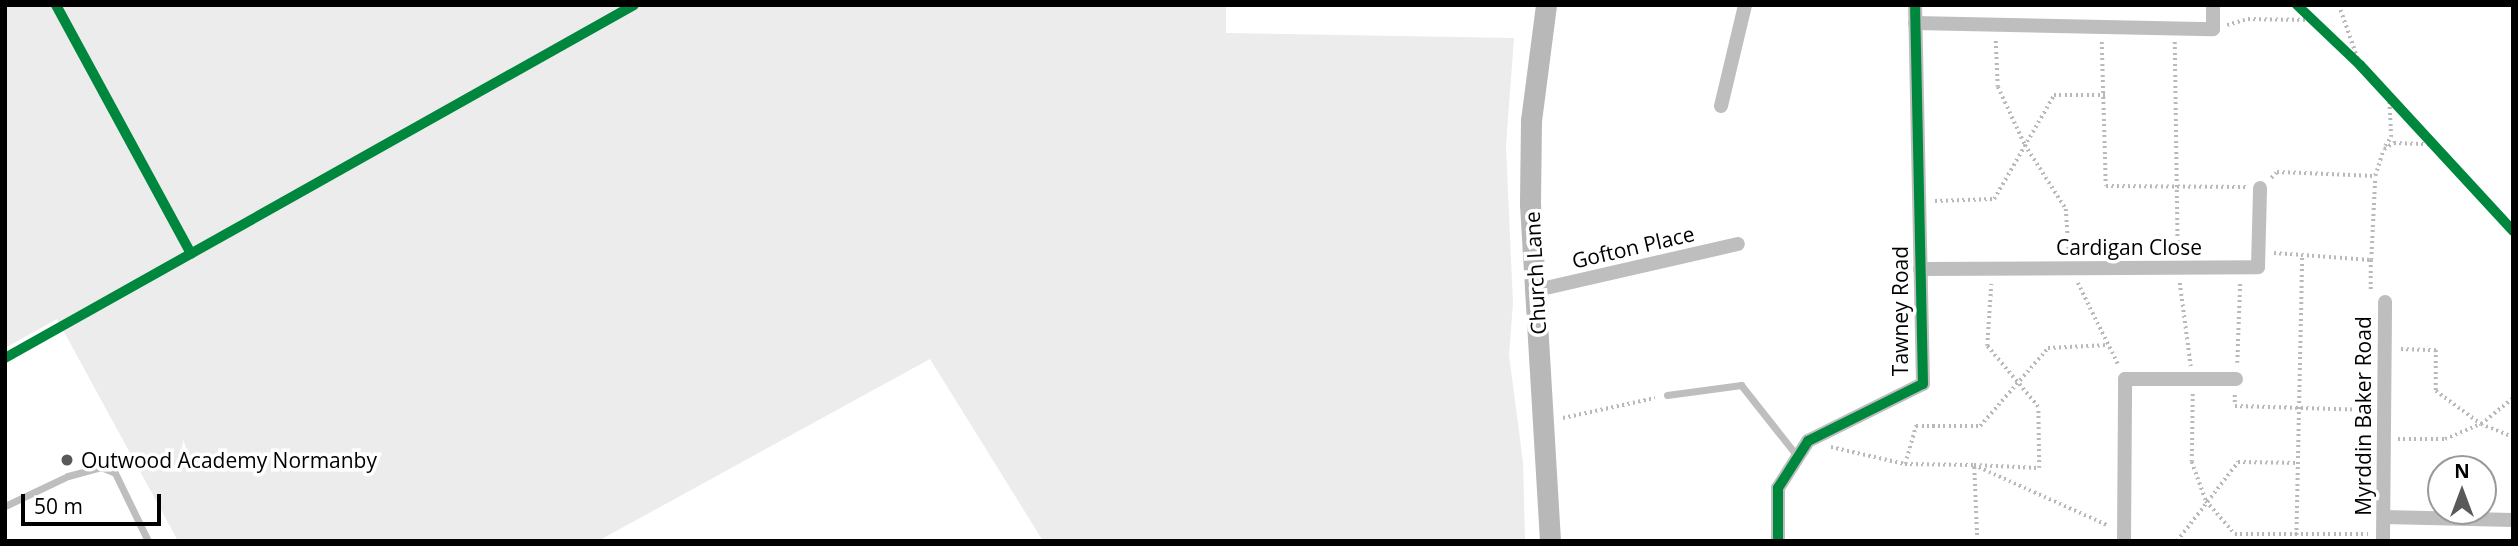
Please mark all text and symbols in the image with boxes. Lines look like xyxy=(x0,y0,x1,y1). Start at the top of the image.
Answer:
street label: Church Lane xyxy=(1519,211,1551,335)
street label: Gofton Place xyxy=(1569,221,1697,273)
street label: Cardigan Close xyxy=(2056,234,2202,260)
street label: Tawney Road xyxy=(1887,246,1913,376)
street label: Myrddin Baker Road xyxy=(2350,316,2376,516)
place label: Outwood Academy Normanby xyxy=(81,447,377,473)
marker: Outwood Academy Normanby xyxy=(59,452,75,468)
north arrow xyxy=(2427,455,2497,525)
text: N xyxy=(2454,458,2470,484)
scale bar xyxy=(24,480,164,524)
text: 50 m xyxy=(34,492,83,520)

